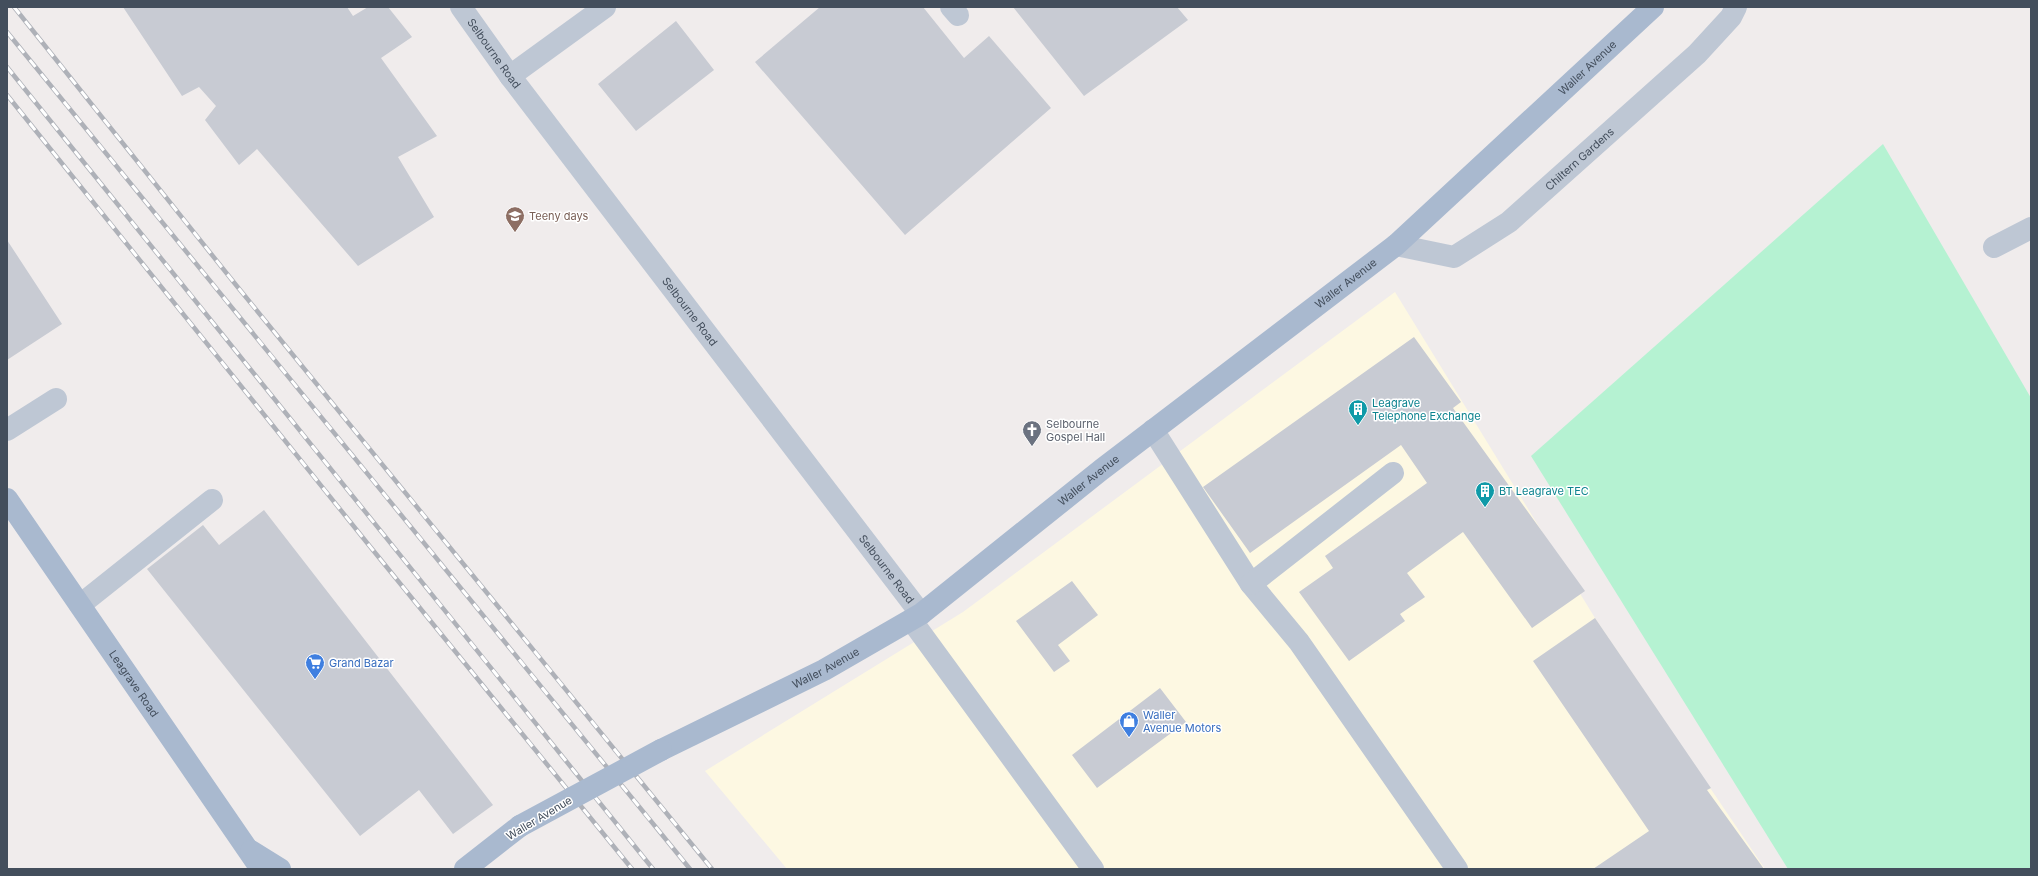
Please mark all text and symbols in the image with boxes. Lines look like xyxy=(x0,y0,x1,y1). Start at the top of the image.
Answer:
street label: Selbourne Road xyxy=(464,16,524,91)
street label: Waller Avenue xyxy=(1555,37,1619,98)
street label: Chiltern Gardens xyxy=(1542,124,1617,193)
school or university icon: Teeny days xyxy=(504,205,526,233)
place label: Teeny days xyxy=(529,209,589,223)
street label: Waller Avenue xyxy=(1312,255,1380,311)
street label: Selbourne Road xyxy=(659,274,721,349)
place label: Leagrave Telephone Exchange xyxy=(1372,396,1481,423)
building icon: Leagrave Telephone Exchange xyxy=(1347,398,1369,426)
place label: Selbourne Gospel Hall xyxy=(1046,417,1105,444)
church icon: Selbourne Gospel Hall xyxy=(1021,419,1043,447)
street label: Waller Avenue xyxy=(1055,452,1122,509)
building icon: BT Leagrave TEC xyxy=(1474,480,1496,508)
place label: BT Leagrave TEC xyxy=(1499,484,1589,498)
street label: Selbourne Road xyxy=(856,532,917,606)
street label: Waller Avenue xyxy=(790,644,862,692)
street label: Leagrave Road xyxy=(106,648,162,720)
supermarket icon: Grand Bazar xyxy=(304,652,326,680)
place label: Grand Bazar xyxy=(329,656,394,670)
place label: Waller Avenue Motors xyxy=(1143,708,1221,735)
shop icon: Waller Avenue Motors xyxy=(1118,710,1140,738)
street label: Waller Avenue xyxy=(504,793,574,843)

